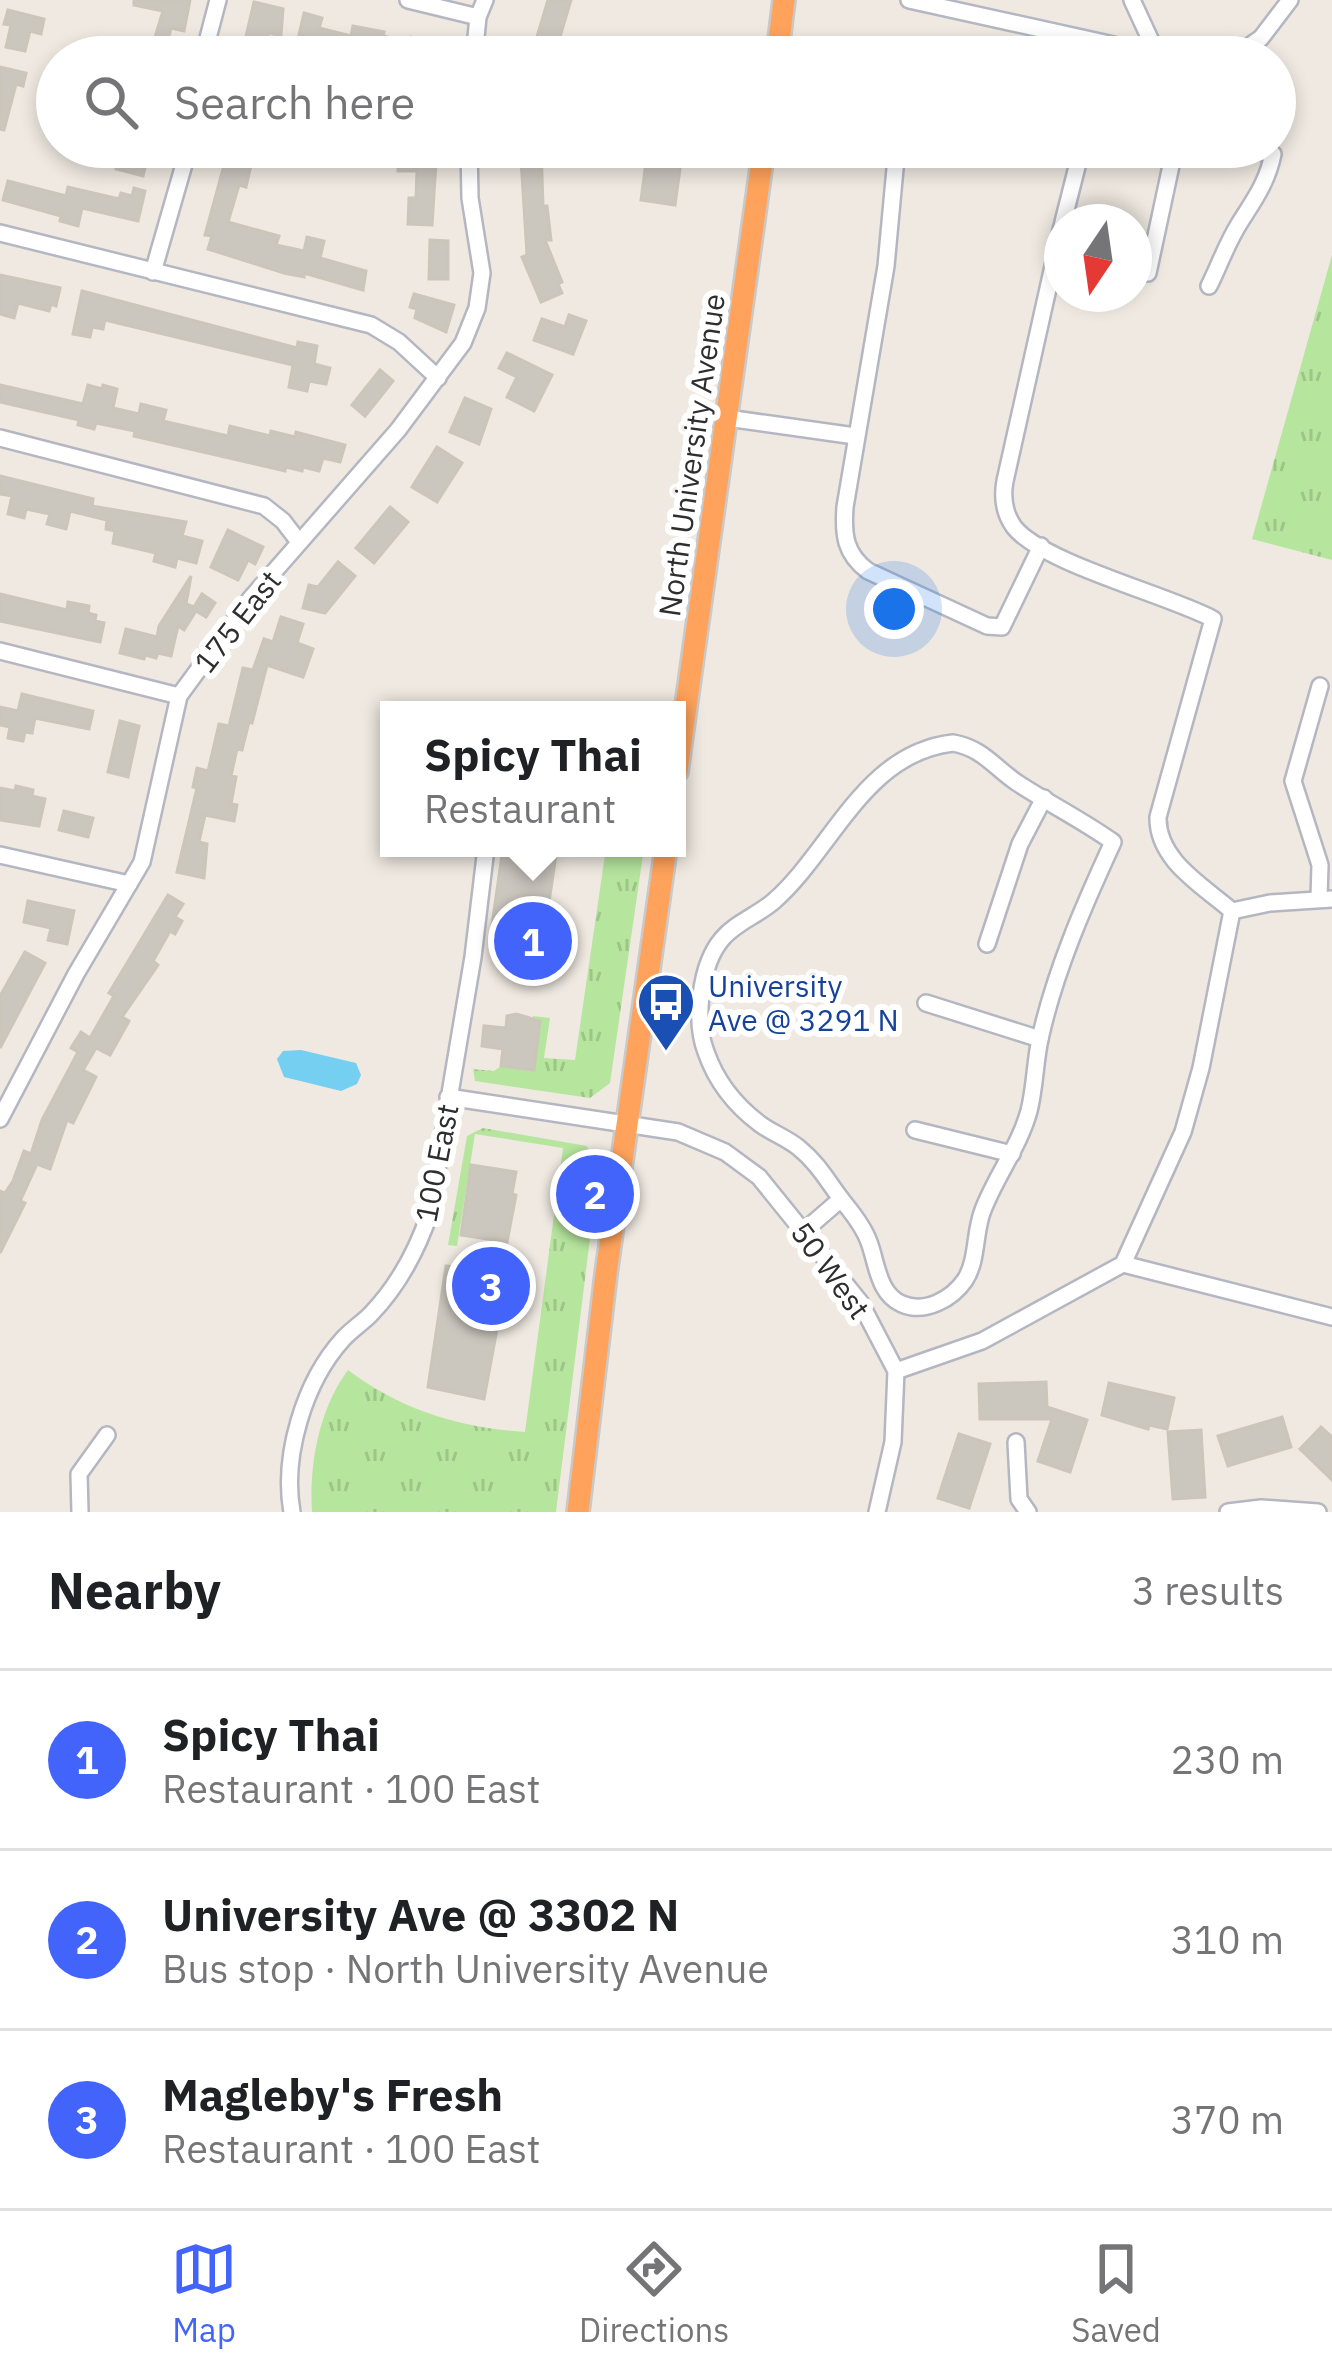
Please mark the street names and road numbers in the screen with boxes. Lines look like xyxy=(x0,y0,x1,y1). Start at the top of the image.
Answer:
street label: North University Avenue xyxy=(649,291,733,619)
street label: 175 East xyxy=(185,562,289,680)
street label: 100 East xyxy=(405,1101,467,1225)
street label: 50 West xyxy=(783,1214,879,1326)

